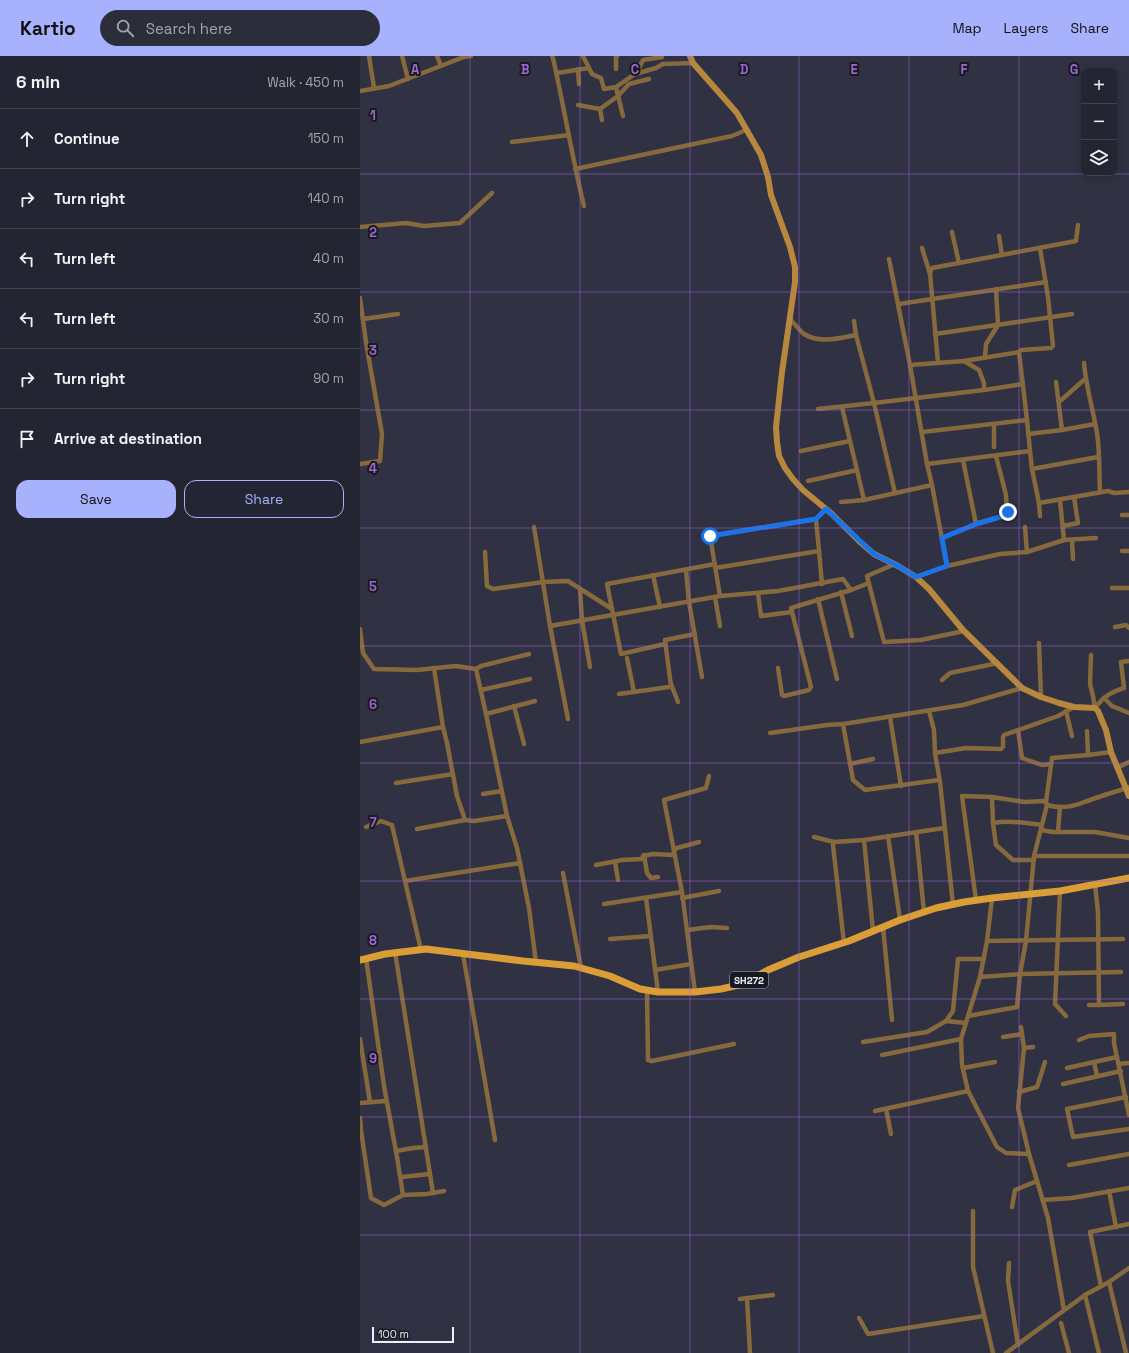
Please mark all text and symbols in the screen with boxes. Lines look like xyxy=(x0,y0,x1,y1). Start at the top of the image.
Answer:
search box xyxy=(100,10,380,46)
text: Kartio xyxy=(20,16,76,41)
icon: search xyxy=(114,17,136,39)
text: Search here xyxy=(146,19,232,38)
text: Map xyxy=(952,19,982,37)
text: Layers xyxy=(1004,19,1048,37)
text: Share xyxy=(1070,19,1109,37)
text: A xyxy=(411,61,420,78)
text: B xyxy=(521,61,530,78)
text: C xyxy=(631,61,639,78)
text: D xyxy=(740,61,749,78)
text: E xyxy=(850,61,858,78)
text: F xyxy=(961,61,968,78)
text: G xyxy=(1070,61,1078,78)
map controls xyxy=(1081,68,1117,176)
button: + xyxy=(1081,68,1117,104)
text: 6 min xyxy=(16,71,60,93)
text: Walk · 450 m xyxy=(267,74,344,91)
button: − xyxy=(1081,104,1117,140)
text: 1 xyxy=(370,107,376,124)
icon: ahead xyxy=(16,128,38,150)
text: Continue xyxy=(54,129,120,148)
text: 150 m xyxy=(308,130,344,147)
button: layers xyxy=(1081,140,1117,176)
icon: right xyxy=(16,188,38,210)
text: Turn right xyxy=(54,189,125,208)
text: 140 m xyxy=(308,190,344,207)
text: 2 xyxy=(369,224,377,241)
icon: left xyxy=(16,248,38,270)
text: Turn left xyxy=(54,249,116,268)
text: 40 m xyxy=(313,250,344,267)
icon: left xyxy=(16,308,38,330)
text: Turn left xyxy=(54,309,116,328)
text: 30 m xyxy=(313,310,344,327)
text: 3 xyxy=(369,342,377,359)
icon: right xyxy=(16,368,38,390)
text: Turn right xyxy=(54,369,125,388)
text: 90 m xyxy=(313,370,344,387)
icon: arrive xyxy=(16,428,38,450)
text: Arrive at destination xyxy=(54,429,202,448)
text: 4 xyxy=(369,460,377,477)
button: Save xyxy=(16,480,176,518)
button: Share xyxy=(184,480,344,518)
route end xyxy=(999,503,1017,521)
route start xyxy=(701,527,719,545)
text: 5 xyxy=(369,578,377,595)
text: 6 xyxy=(369,696,377,713)
text: 7 xyxy=(369,814,377,831)
text: 8 xyxy=(369,932,377,949)
road number: SH272 xyxy=(730,972,768,988)
text: 9 xyxy=(369,1050,377,1067)
scale bar xyxy=(372,1325,454,1344)
text: 100 m xyxy=(378,1327,409,1341)

